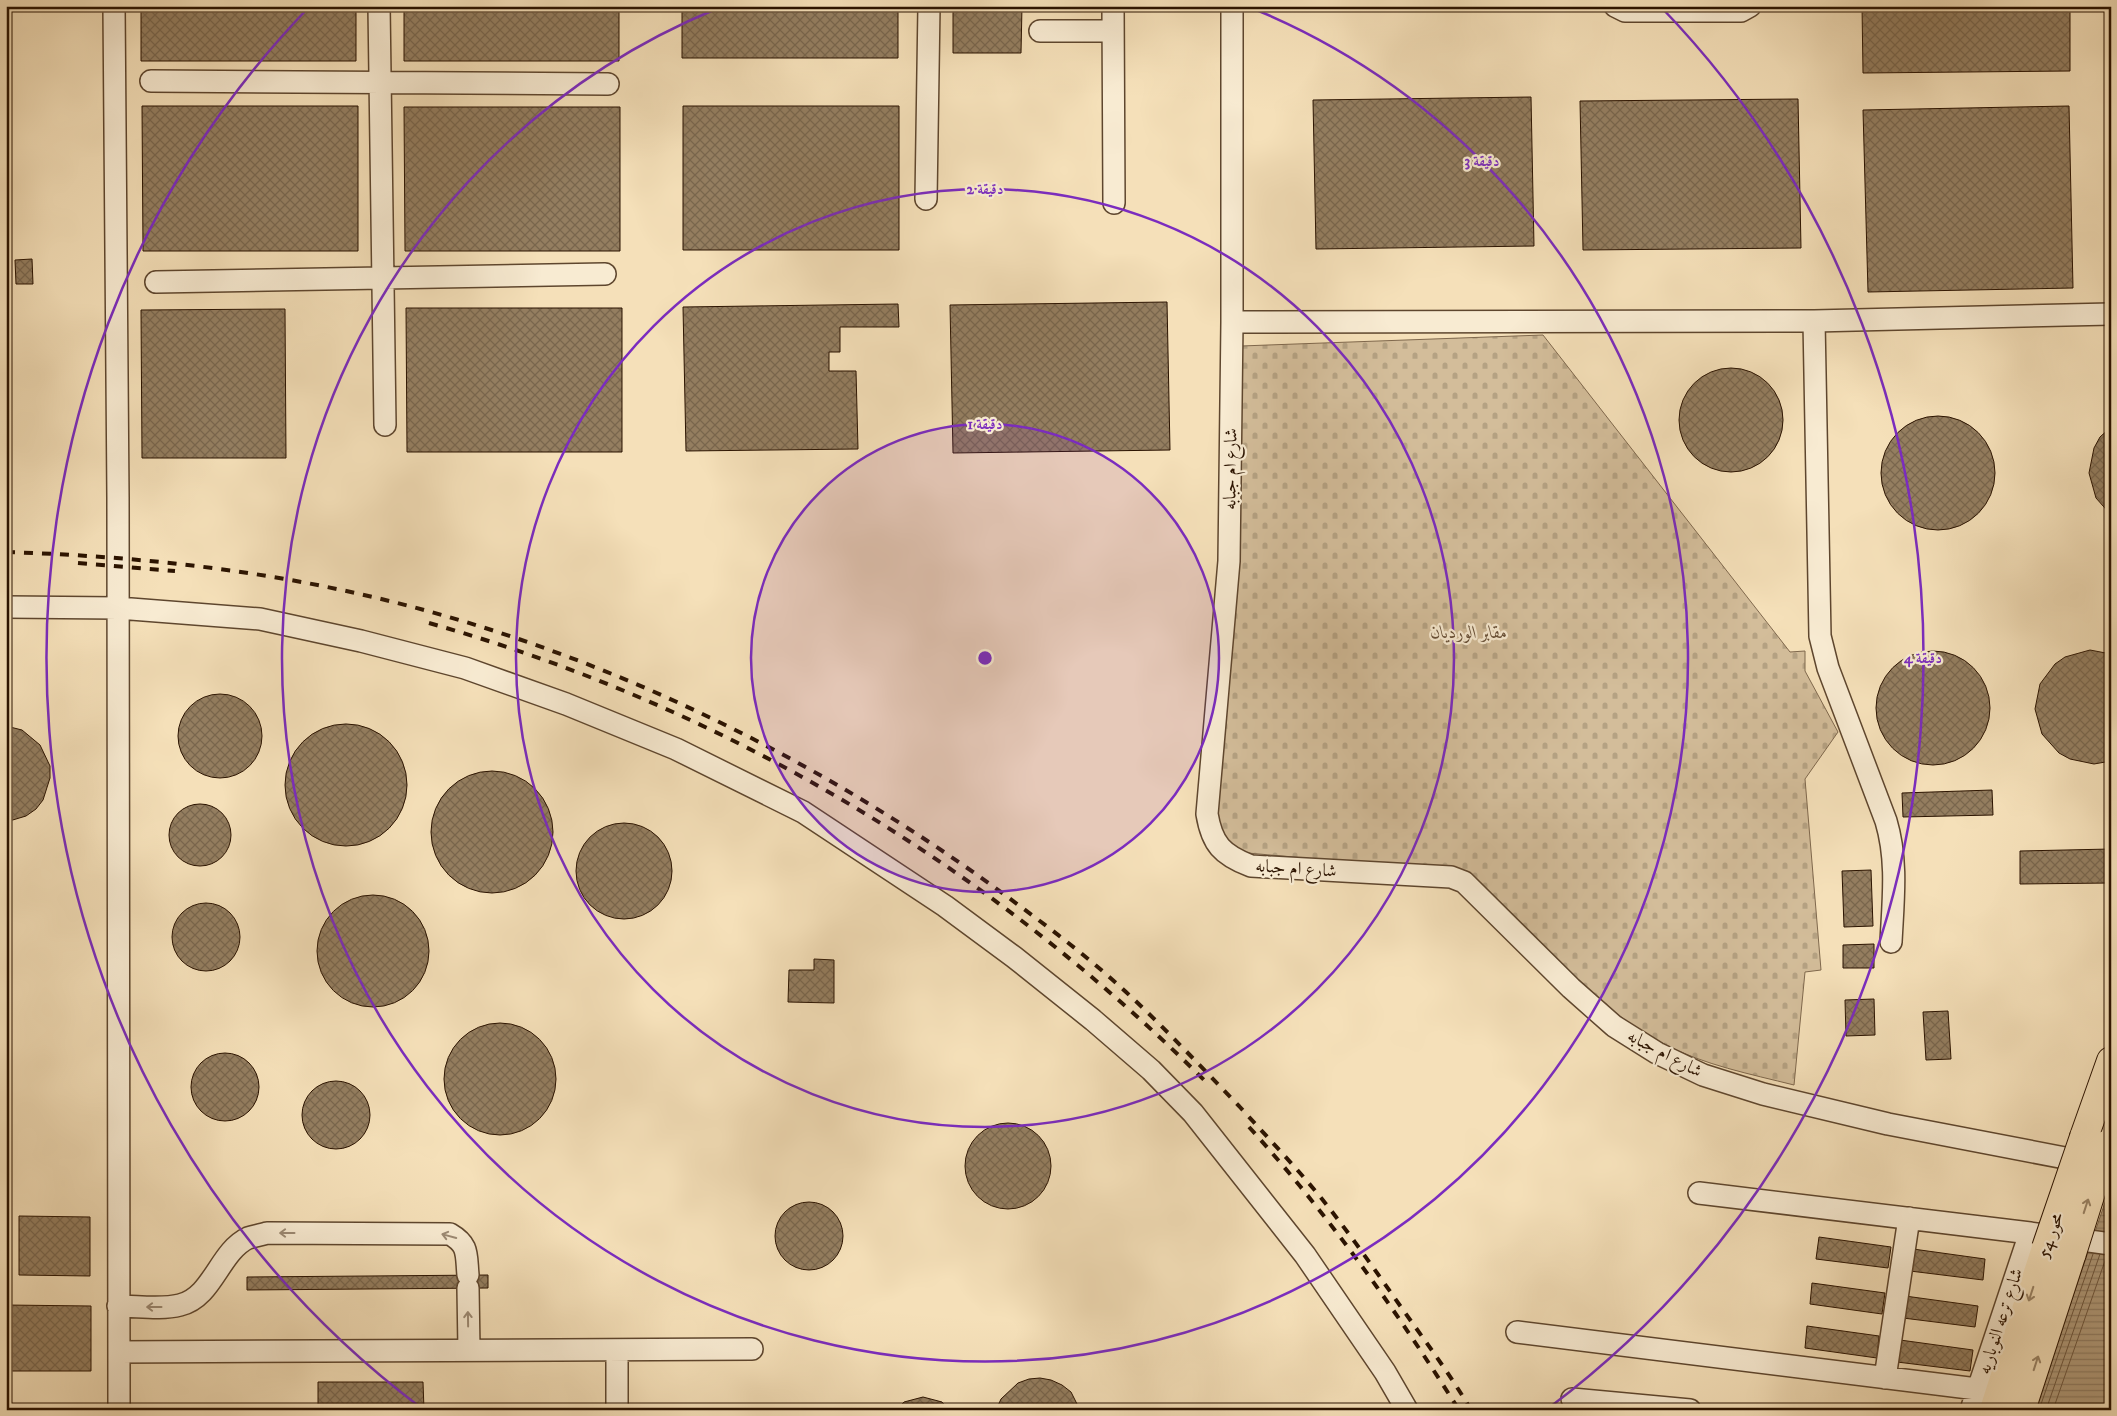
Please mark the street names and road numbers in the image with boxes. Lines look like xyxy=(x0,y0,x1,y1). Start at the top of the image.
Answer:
street label: شارع ام جبابه xyxy=(1219,428,1247,510)
street label: شارع ام جبابه xyxy=(1254,855,1337,887)
street label: شارع ام جبابه xyxy=(1621,1025,1706,1086)
street label: محور 54 xyxy=(2033,1210,2069,1261)
street label: شارع ترعه النوباريه xyxy=(1973,1266,2031,1378)

